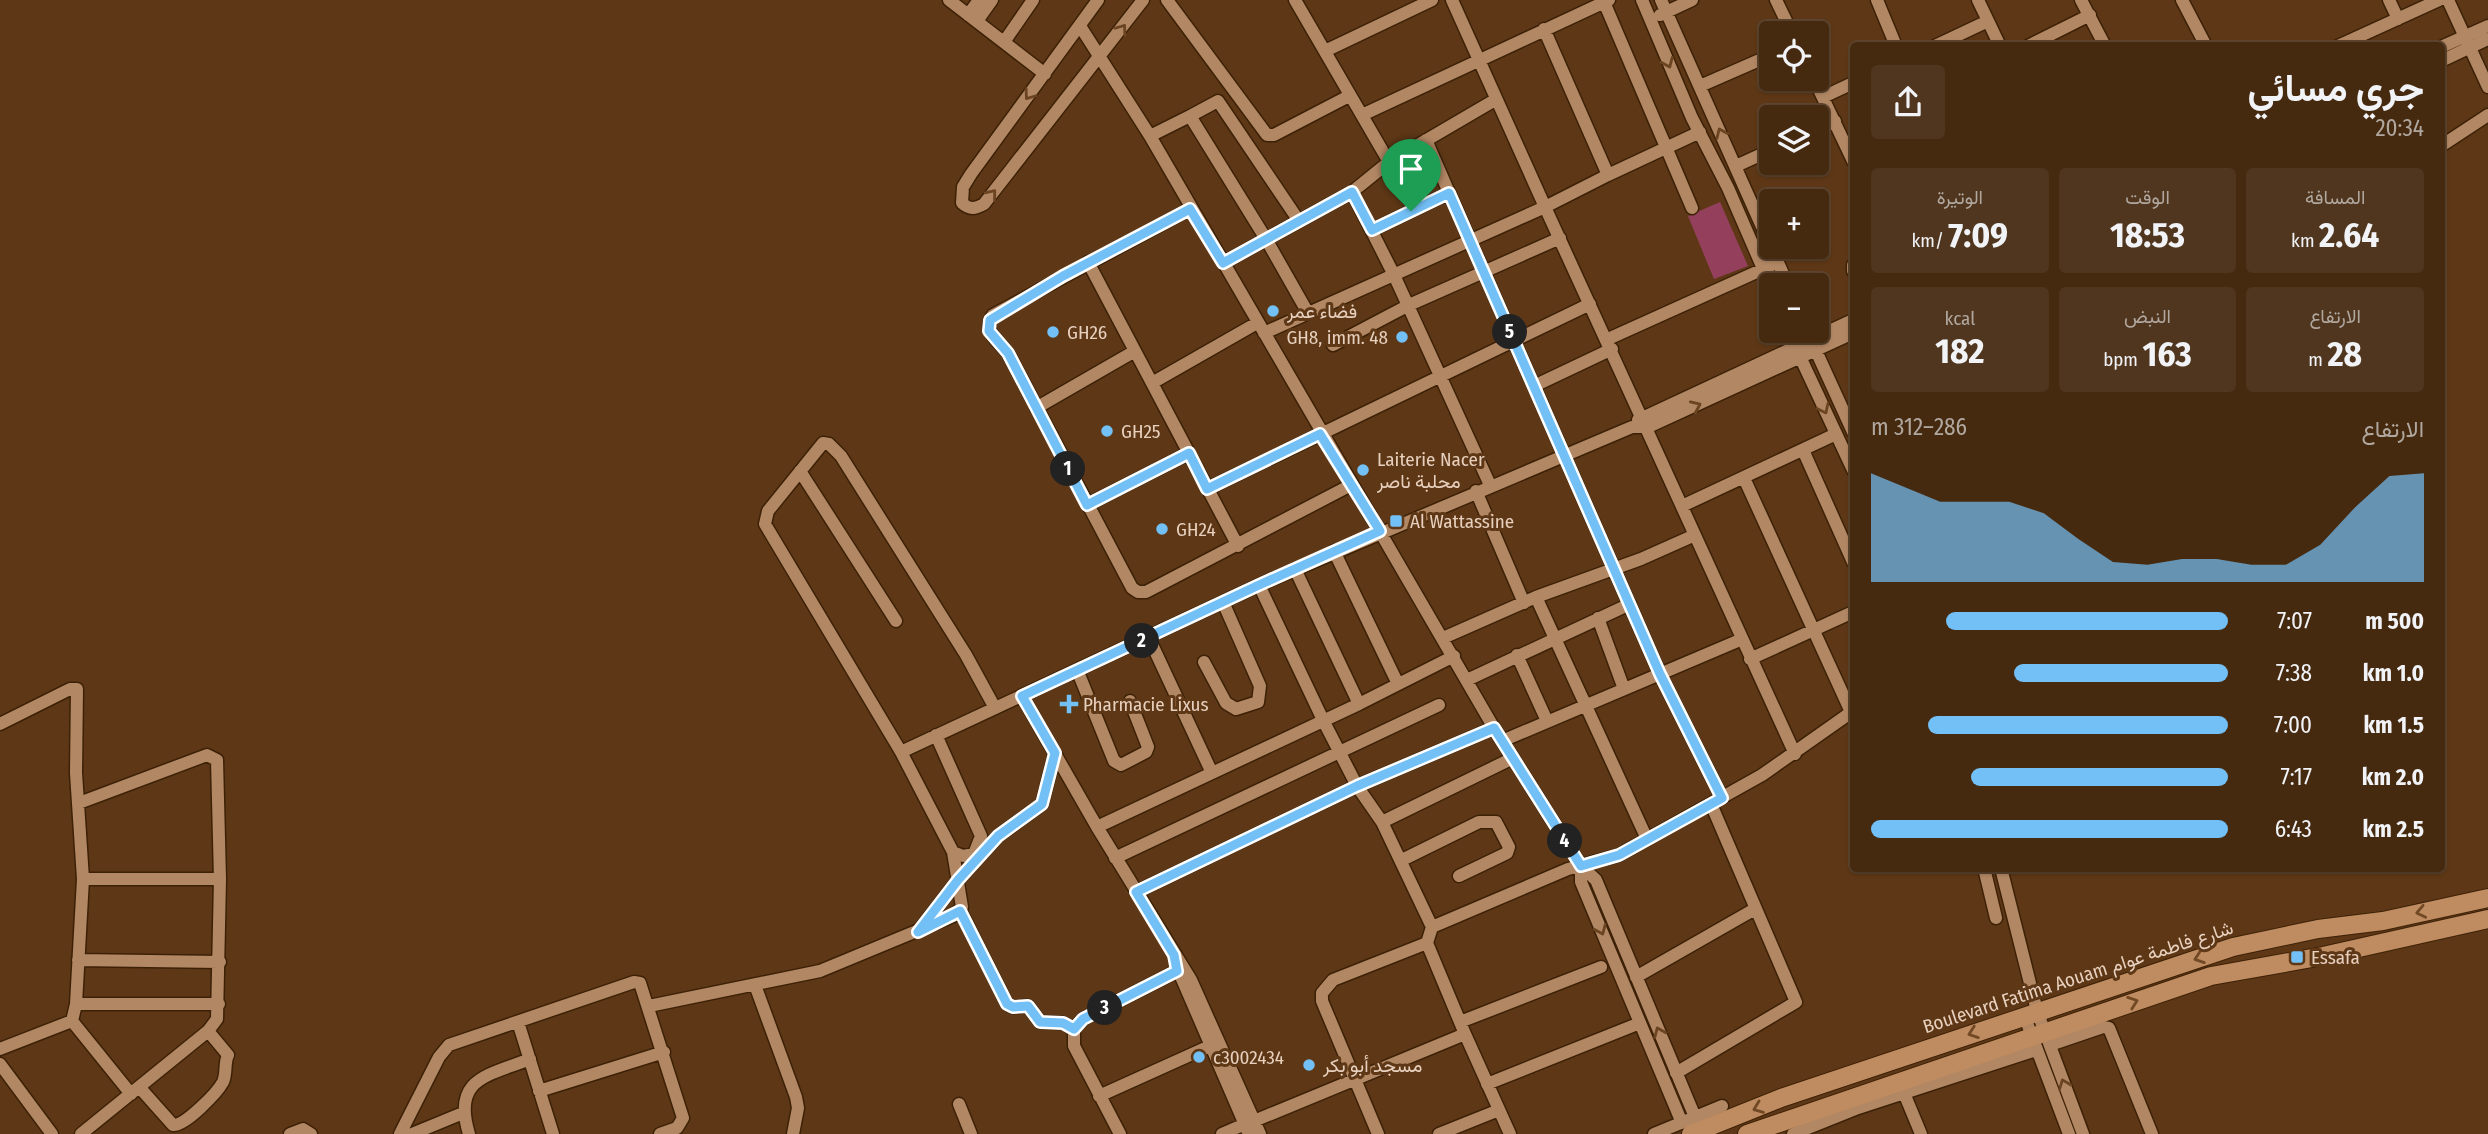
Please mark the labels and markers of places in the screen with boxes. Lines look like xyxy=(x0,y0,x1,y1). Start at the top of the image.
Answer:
pin xyxy=(1381,139,1441,211)
place label: فضاء عمر xyxy=(1286,300,1357,323)
marker: فضاء عمر xyxy=(1265,303,1281,319)
pin: 5 xyxy=(1492,314,1528,350)
place label: GH26 xyxy=(1067,321,1107,344)
marker: GH26 xyxy=(1045,324,1061,340)
place label: GH8, imm. 48 xyxy=(1286,326,1388,349)
marker: GH8, imm. 48 xyxy=(1394,329,1410,345)
place label: GH25 xyxy=(1121,420,1161,443)
marker: GH25 xyxy=(1099,423,1115,439)
place label: Laiterie Nacer محلبة ناصر xyxy=(1376,448,1485,493)
pin: 1 xyxy=(1050,452,1086,486)
marker: Laiterie Nacer محلبة ناصر xyxy=(1355,462,1371,478)
place label: Al Wattassine xyxy=(1410,510,1514,533)
marker: Al Wattassine xyxy=(1388,513,1404,529)
place label: GH24 xyxy=(1176,518,1216,541)
marker: GH24 xyxy=(1154,521,1170,537)
pin: 2 xyxy=(1124,624,1160,658)
place label: Pharmacie Lixus xyxy=(1083,693,1209,716)
marker: Pharmacie Lixus xyxy=(1061,696,1077,712)
pin: 4 xyxy=(1548,824,1582,858)
place label: Essafa xyxy=(2311,946,2360,969)
marker: Essafa xyxy=(2289,949,2305,965)
pin: 3 xyxy=(1088,990,1122,1026)
place label: c3002434 xyxy=(1213,1046,1284,1069)
marker: c3002434 xyxy=(1191,1049,1207,1065)
place label: مسجد أبو بكر xyxy=(1322,1054,1422,1077)
marker: مسجد أبو بكر xyxy=(1301,1057,1317,1073)

